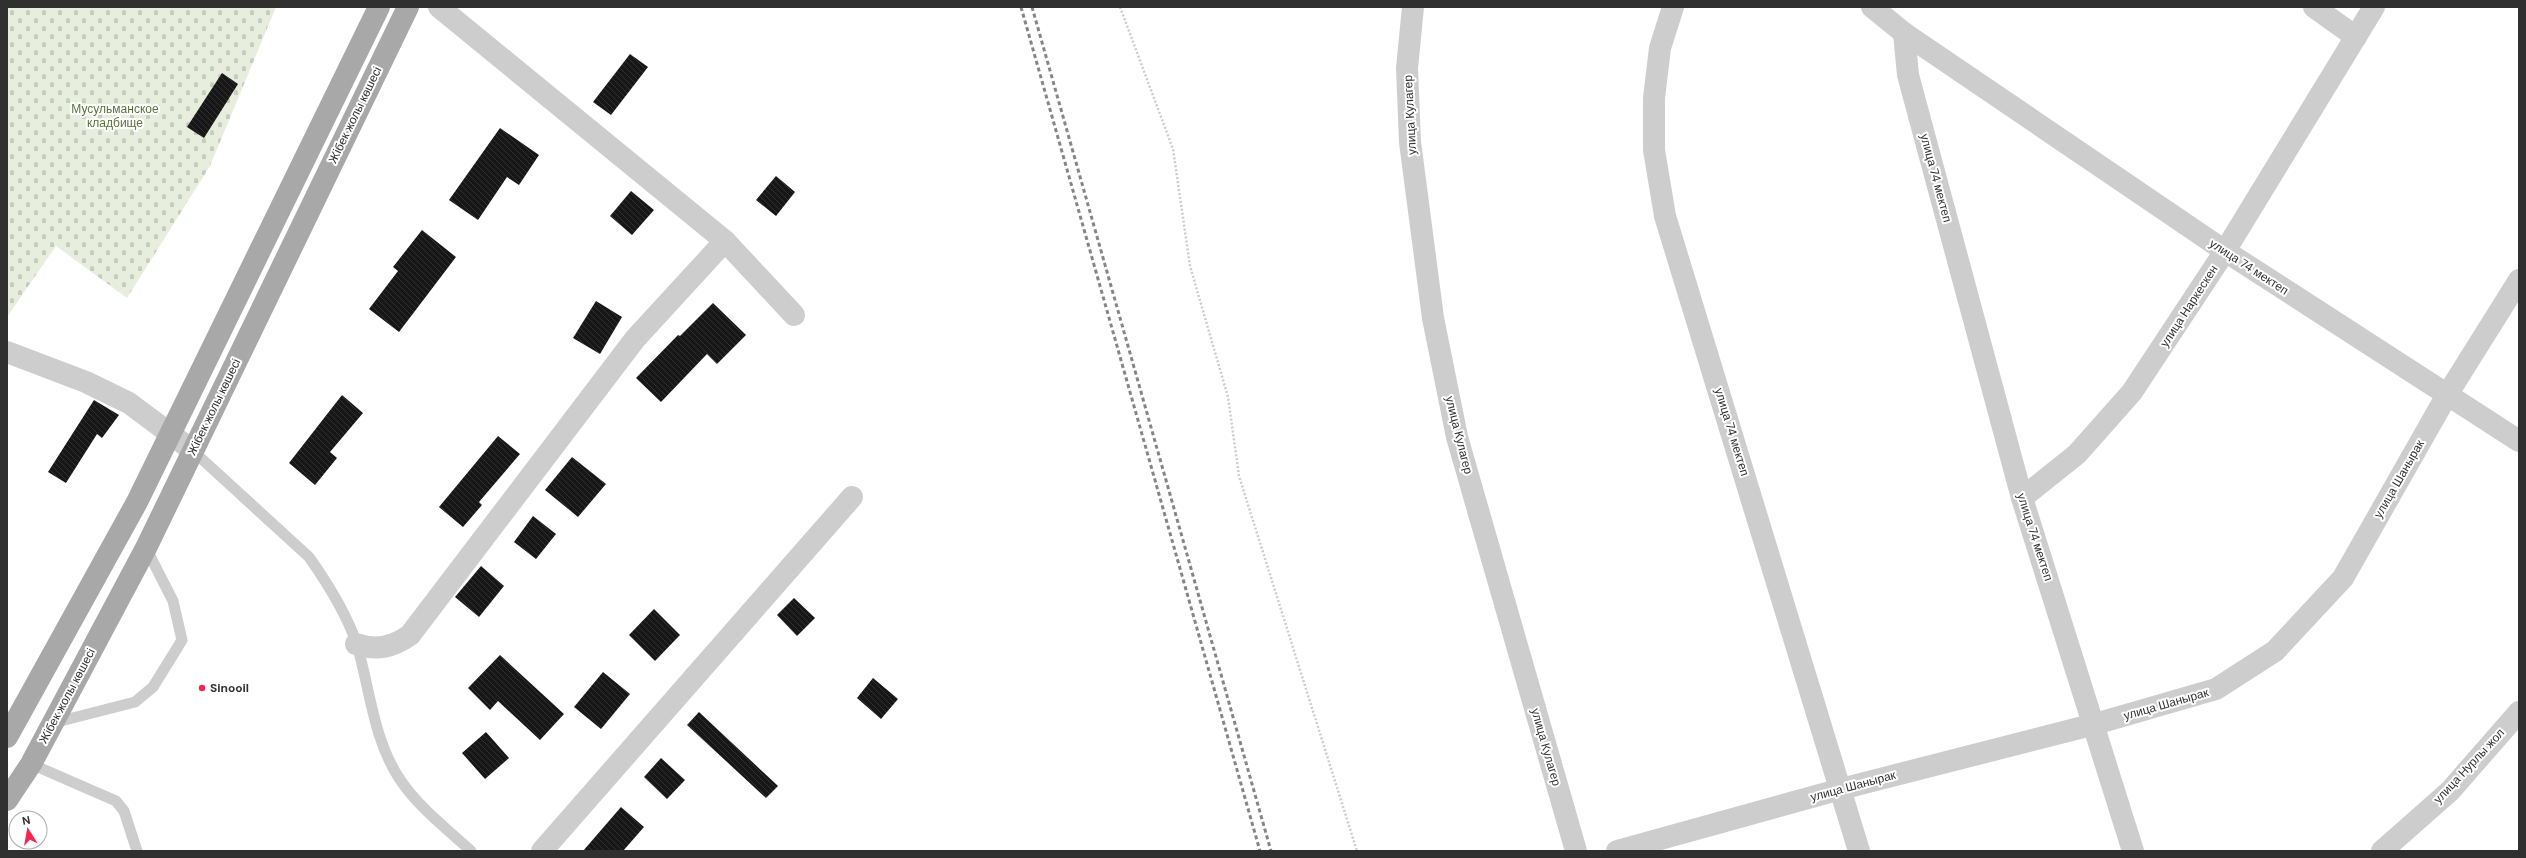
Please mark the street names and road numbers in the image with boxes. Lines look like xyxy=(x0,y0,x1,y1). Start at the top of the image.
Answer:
street label: Жібек жолы көшесі xyxy=(325,64,385,166)
street label: улица Кулагер xyxy=(1400,74,1420,155)
street label: улица 74 мектеп xyxy=(1916,132,1956,224)
street label: улица 74 мектеп xyxy=(2206,235,2292,299)
street label: улица Наркескен xyxy=(2156,262,2222,350)
street label: Жібек жолы көшесі xyxy=(184,356,244,458)
street label: улица 74 мектеп xyxy=(1711,386,1753,478)
street label: улица Кулагер xyxy=(1442,394,1477,476)
street label: улица Шанырак xyxy=(2370,436,2428,521)
street label: улица 74 мектеп xyxy=(2013,491,2057,583)
street label: Жібек жолы көшесі xyxy=(35,646,99,746)
street label: улица Шанырак xyxy=(2122,684,2211,724)
street label: улица Кулагер xyxy=(1527,706,1565,788)
street label: улица Нурлы жол xyxy=(2430,725,2508,807)
street label: улица Шанырак xyxy=(1809,767,1898,805)

